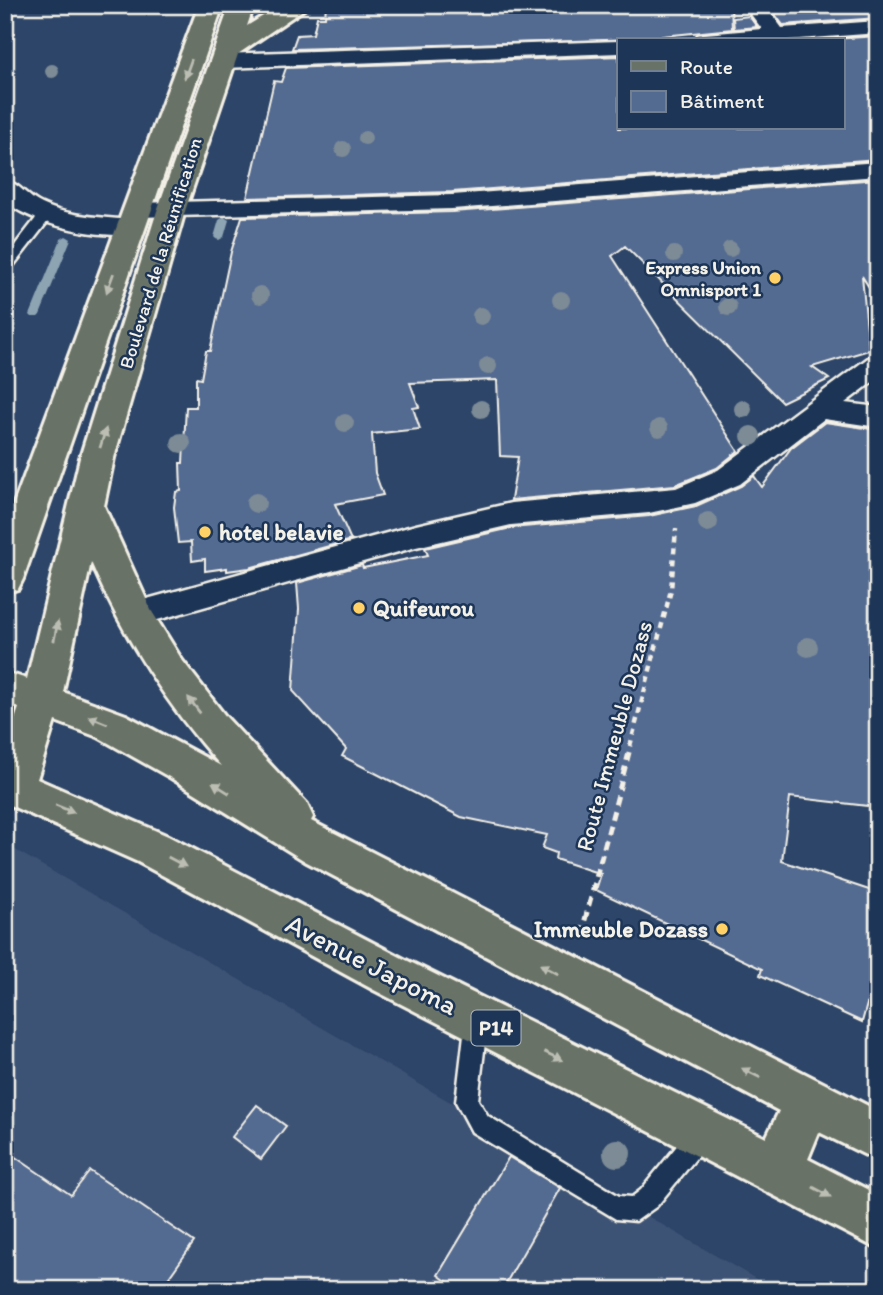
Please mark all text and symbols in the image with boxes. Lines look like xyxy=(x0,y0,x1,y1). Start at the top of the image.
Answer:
legend xyxy=(617,38,844,130)
text: Route xyxy=(680,54,733,79)
one-way arrow xyxy=(182,59,193,80)
text: Bâtiment xyxy=(680,88,764,113)
street label: Boulevard de la Réunification xyxy=(114,135,207,371)
place label: Express Union Omnisport 1 xyxy=(646,256,761,301)
marker: Express Union Omnisport 1 xyxy=(767,270,783,286)
one-way arrow xyxy=(104,273,115,294)
one-way arrow xyxy=(99,427,109,448)
place label: hotel belavie xyxy=(219,518,344,546)
marker: hotel belavie xyxy=(197,524,213,540)
place label: Quifeurou xyxy=(373,594,474,622)
marker: Quifeurou xyxy=(351,600,367,616)
street label: Route Immeuble Dozass xyxy=(570,618,658,854)
one-way arrow xyxy=(51,620,62,642)
one-way arrow xyxy=(187,696,201,715)
one-way arrow xyxy=(87,715,108,726)
one-way arrow xyxy=(212,781,231,794)
one-way arrow xyxy=(54,804,75,815)
one-way arrow xyxy=(167,856,187,868)
street label: Avenue Japoma xyxy=(280,906,464,1022)
place label: Immeuble Dozass xyxy=(534,915,708,943)
marker: Immeuble Dozass xyxy=(714,921,730,937)
one-way arrow xyxy=(539,963,559,974)
road number: P14 xyxy=(472,1010,520,1046)
one-way arrow xyxy=(543,1051,563,1062)
one-way arrow xyxy=(741,1067,761,1079)
one-way arrow xyxy=(812,1186,831,1198)

